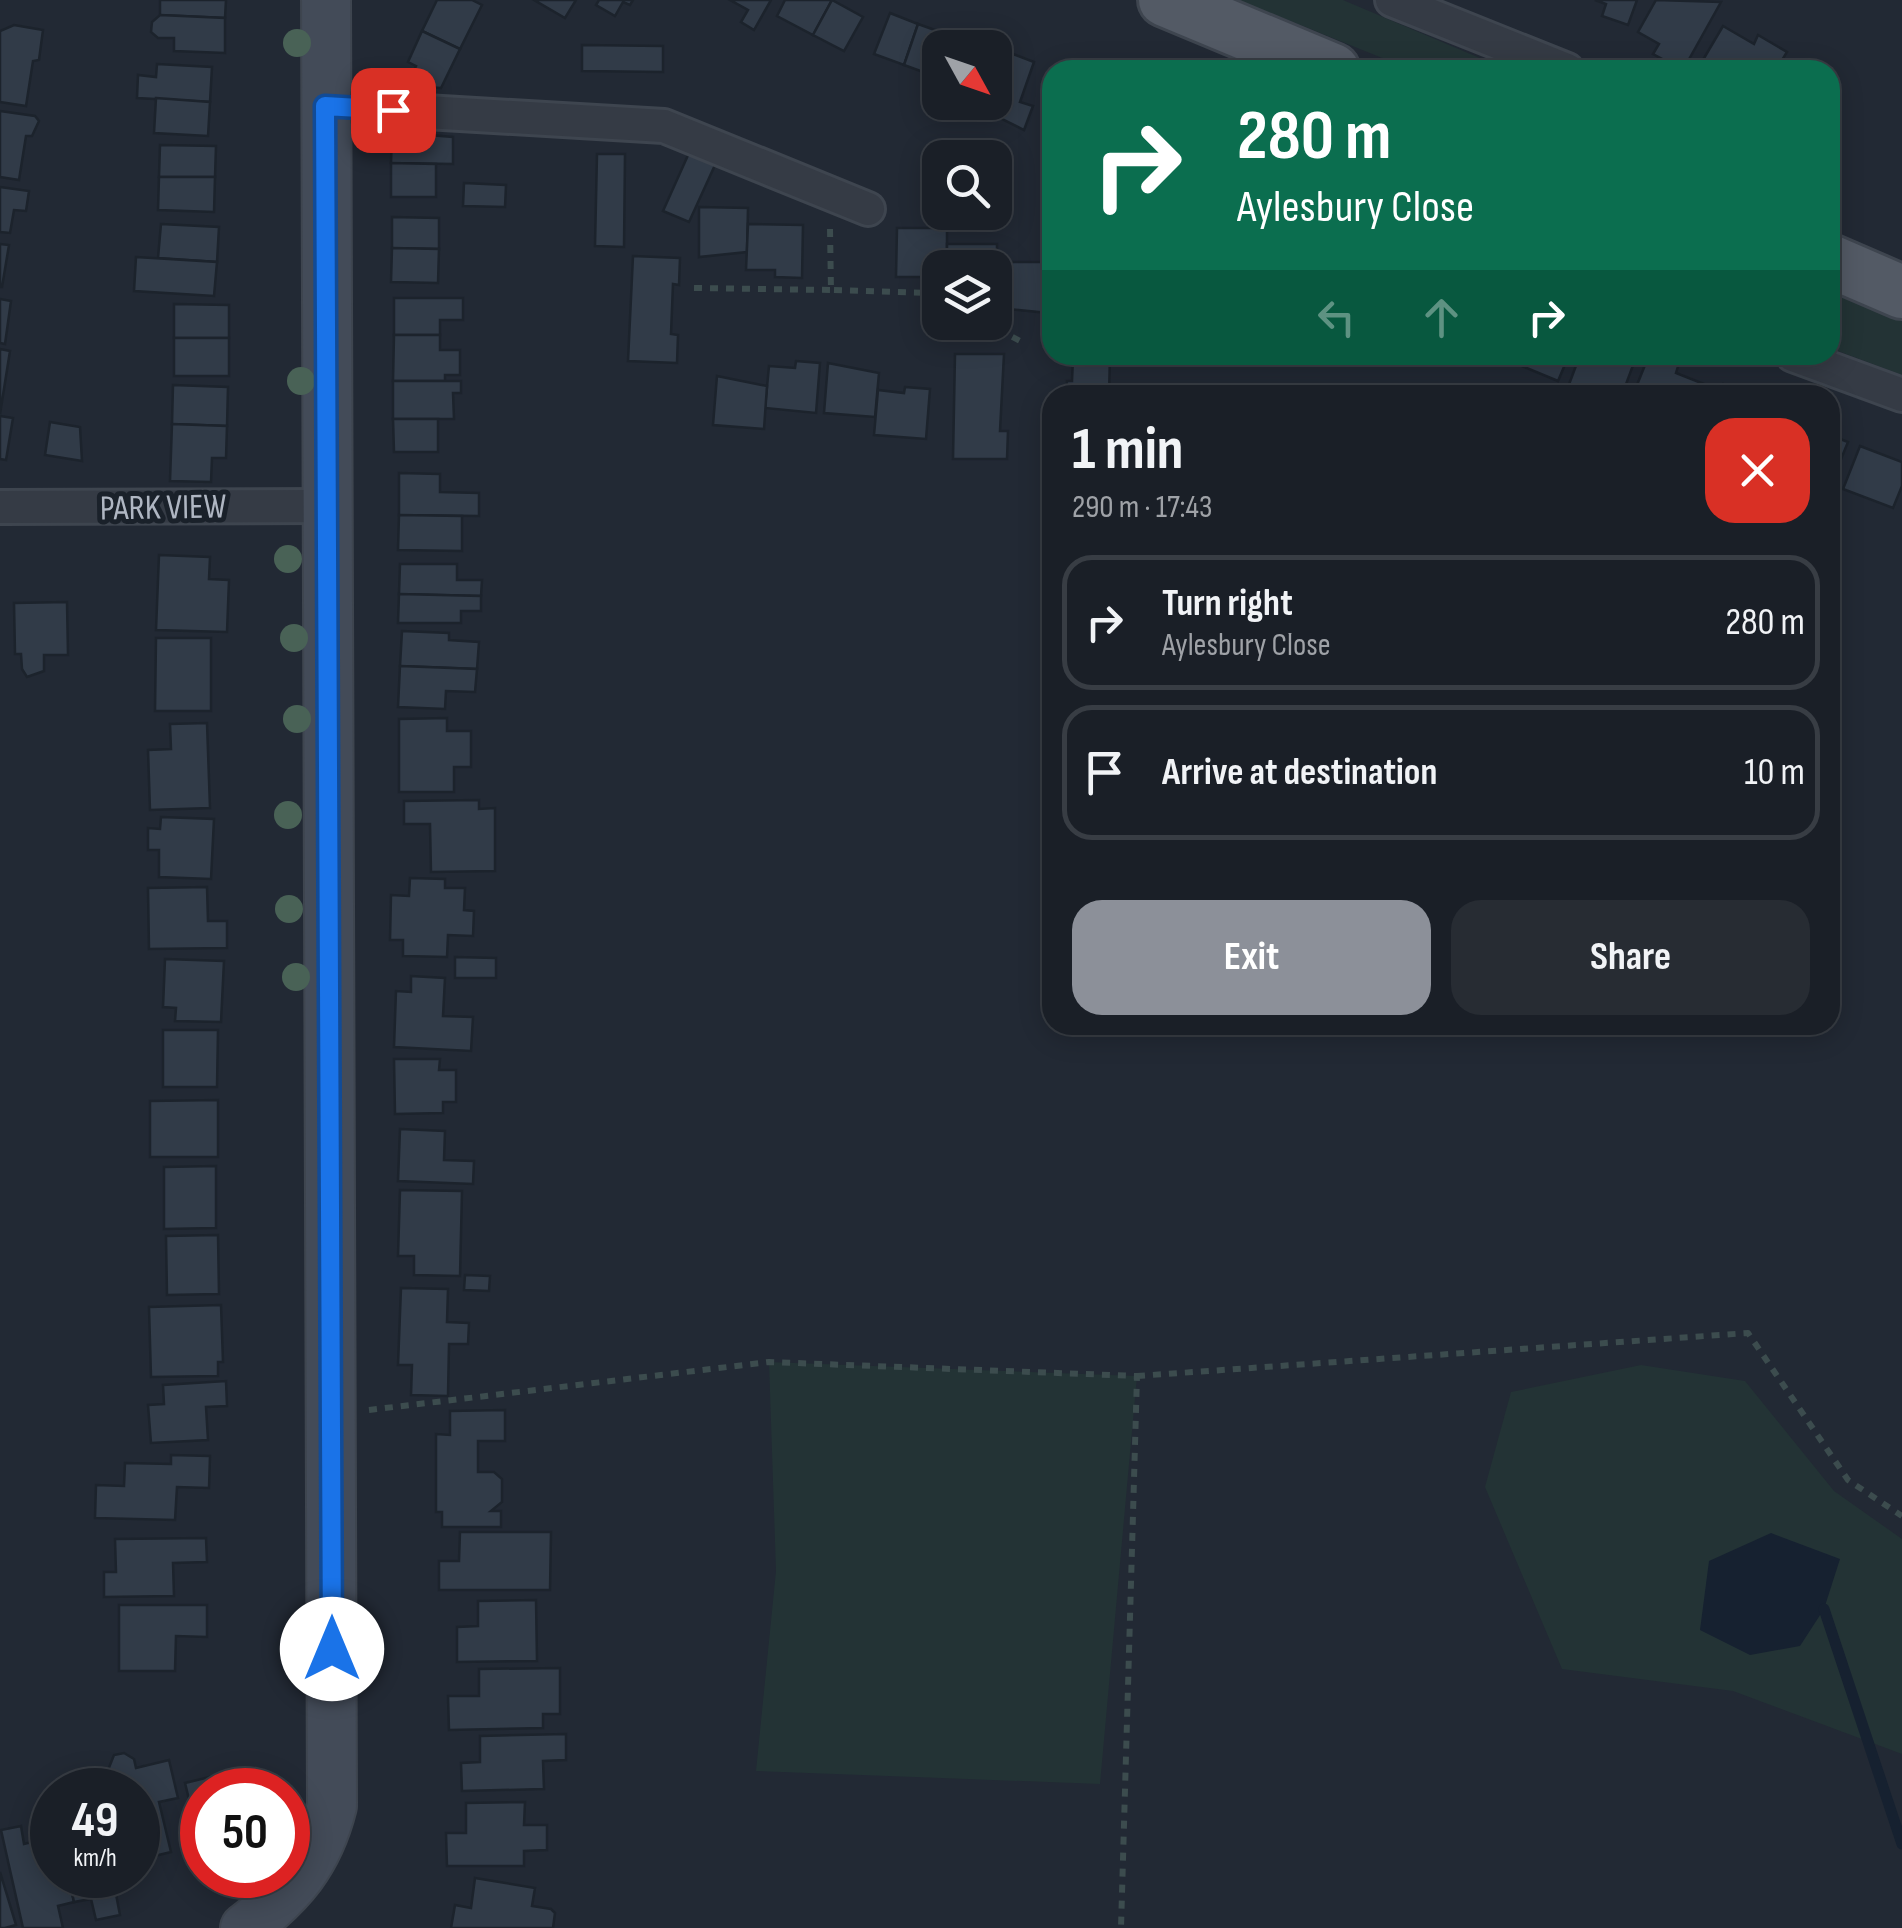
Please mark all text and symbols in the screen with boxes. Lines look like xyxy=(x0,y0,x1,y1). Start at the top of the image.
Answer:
north arrow xyxy=(922,30,1012,120)
map controls xyxy=(922,30,1012,340)
pin xyxy=(351,68,436,153)
icon: arrive xyxy=(366,83,421,138)
text: 280 m xyxy=(1237,95,1391,179)
icon: right xyxy=(1072,100,1202,230)
button: search xyxy=(922,140,1012,230)
text: Aylesbury Close xyxy=(1237,180,1474,235)
button: layers xyxy=(922,250,1012,340)
icon: left xyxy=(1309,290,1364,345)
icon: ahead xyxy=(1414,290,1469,345)
icon: right xyxy=(1519,290,1574,345)
text: 1 min xyxy=(1072,414,1184,486)
button: close xyxy=(1705,418,1810,523)
street label: PARK VIEW xyxy=(99,485,227,531)
text: 290 m · 17:43 xyxy=(1072,488,1212,527)
text: Turn right xyxy=(1162,581,1293,626)
icon: right xyxy=(1077,595,1132,650)
text: 280 m xyxy=(1725,600,1805,645)
text: Aylesbury Close xyxy=(1162,626,1331,665)
icon: arrive xyxy=(1077,745,1132,800)
text: Arrive at destination xyxy=(1162,750,1437,795)
text: 10 m xyxy=(1744,750,1805,795)
button: Exit xyxy=(1072,900,1431,1015)
button: Share xyxy=(1451,900,1810,1015)
position arrow xyxy=(280,1597,384,1701)
speed limit sign: 50 xyxy=(180,1768,310,1898)
text: 49 xyxy=(71,1791,119,1851)
text: km/h xyxy=(73,1843,117,1874)

